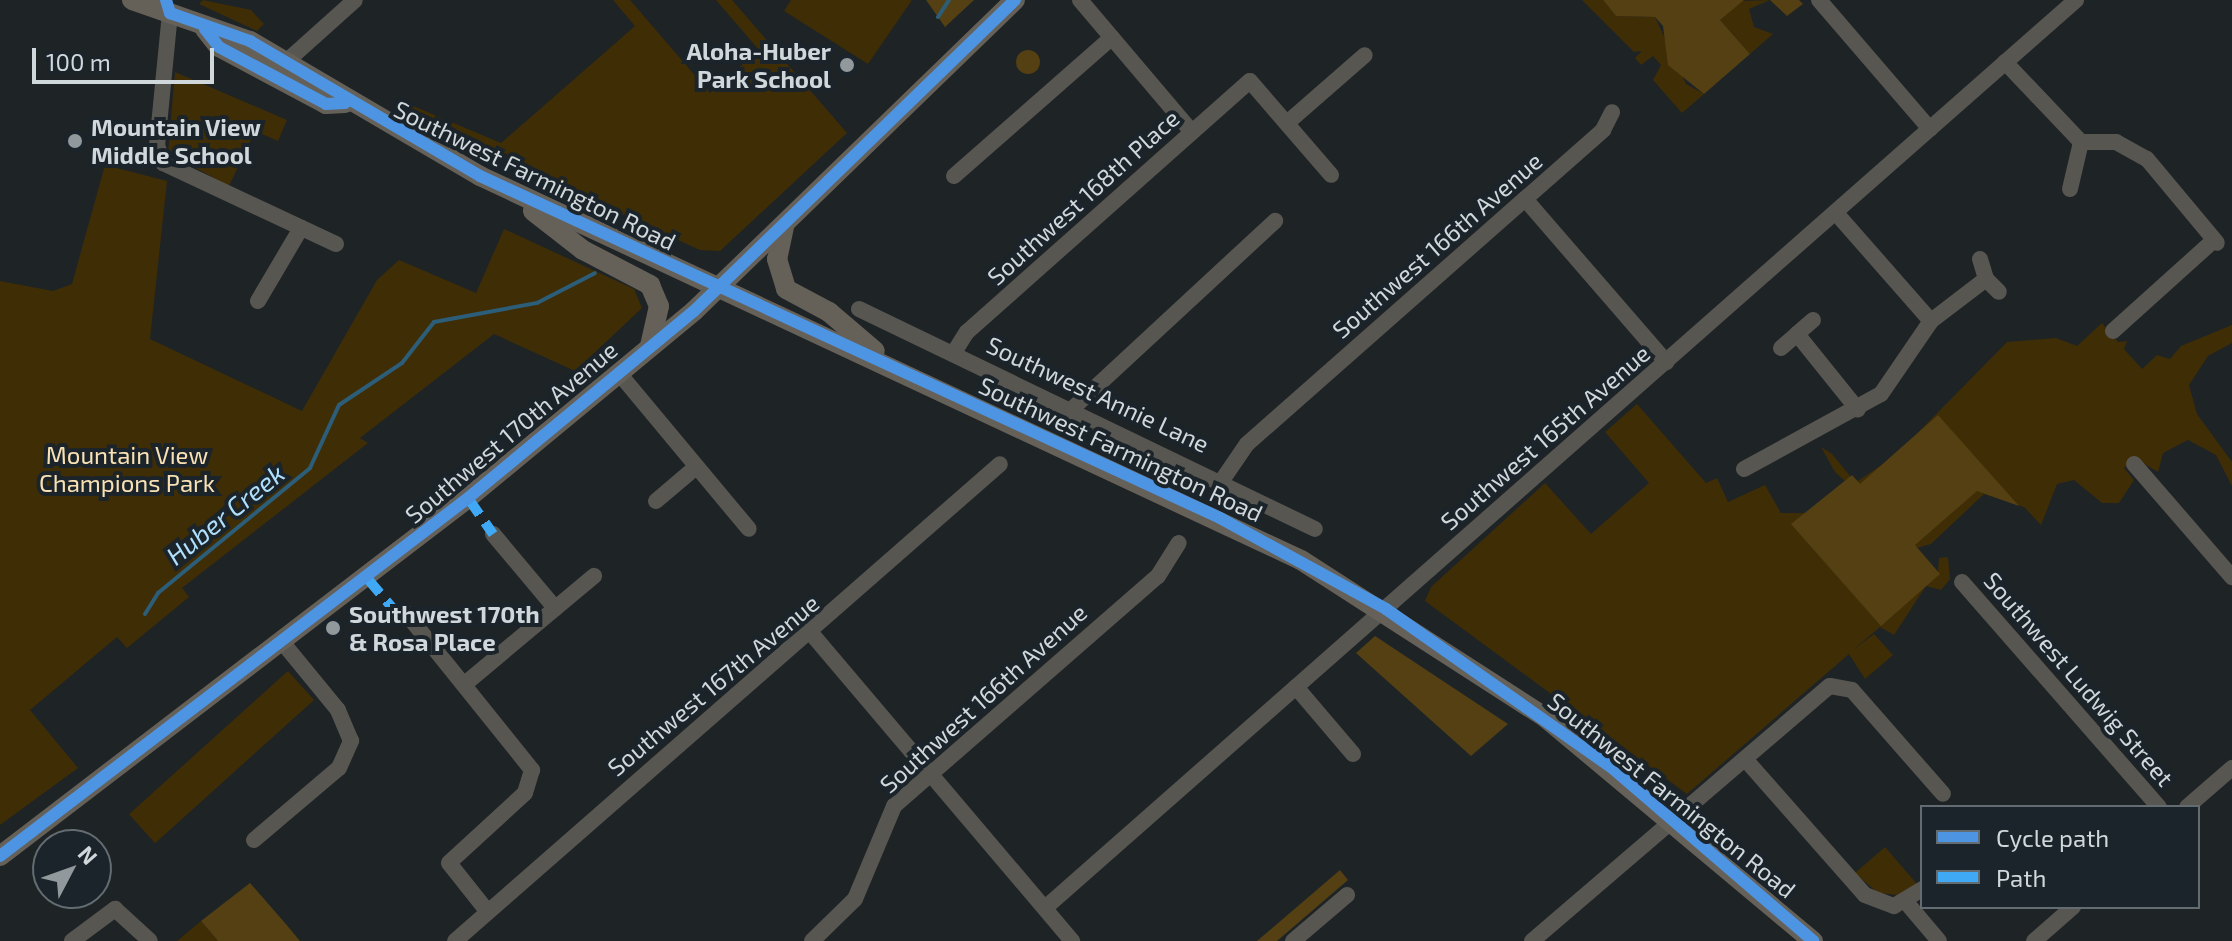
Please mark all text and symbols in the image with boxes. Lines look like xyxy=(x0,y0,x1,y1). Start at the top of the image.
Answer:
scale bar xyxy=(36,32,218,82)
place label: Aloha-Huber Park School xyxy=(686,37,831,93)
text: 100 m xyxy=(46,47,111,76)
marker: Aloha-Huber Park School xyxy=(838,56,856,74)
street label: Southwest Farmington Road xyxy=(389,94,681,256)
street label: Southwest 168th Place xyxy=(981,103,1185,291)
place label: Mountain View Middle School xyxy=(91,113,261,169)
marker: Mountain View Middle School xyxy=(66,132,84,150)
street label: Southwest 166th Avenue xyxy=(1326,146,1548,344)
street label: Southwest Annie Lane xyxy=(982,330,1214,458)
street label: Southwest 170th Avenue xyxy=(399,335,623,529)
street label: Southwest 165th Avenue xyxy=(1434,338,1656,536)
street label: Southwest Farmington Road xyxy=(974,370,1268,528)
park label: Mountain View Champions Park xyxy=(39,441,215,497)
water label: Huber Creek xyxy=(159,457,291,571)
street label: Southwest Ludwig Street xyxy=(1978,566,2180,792)
street label: Southwest 167th Avenue xyxy=(601,588,825,782)
street label: Southwest 166th Avenue xyxy=(873,597,1093,799)
place label: Southwest 170th & Rosa Place xyxy=(349,600,540,656)
marker: Southwest 170th & Rosa Place xyxy=(324,619,342,637)
street label: Southwest Farmington Road xyxy=(1542,686,1802,904)
legend xyxy=(1920,805,2200,909)
text: Cycle path xyxy=(1996,823,2109,852)
north arrow xyxy=(32,829,112,909)
text: N xyxy=(74,840,104,869)
text: Path xyxy=(1996,863,2046,892)

